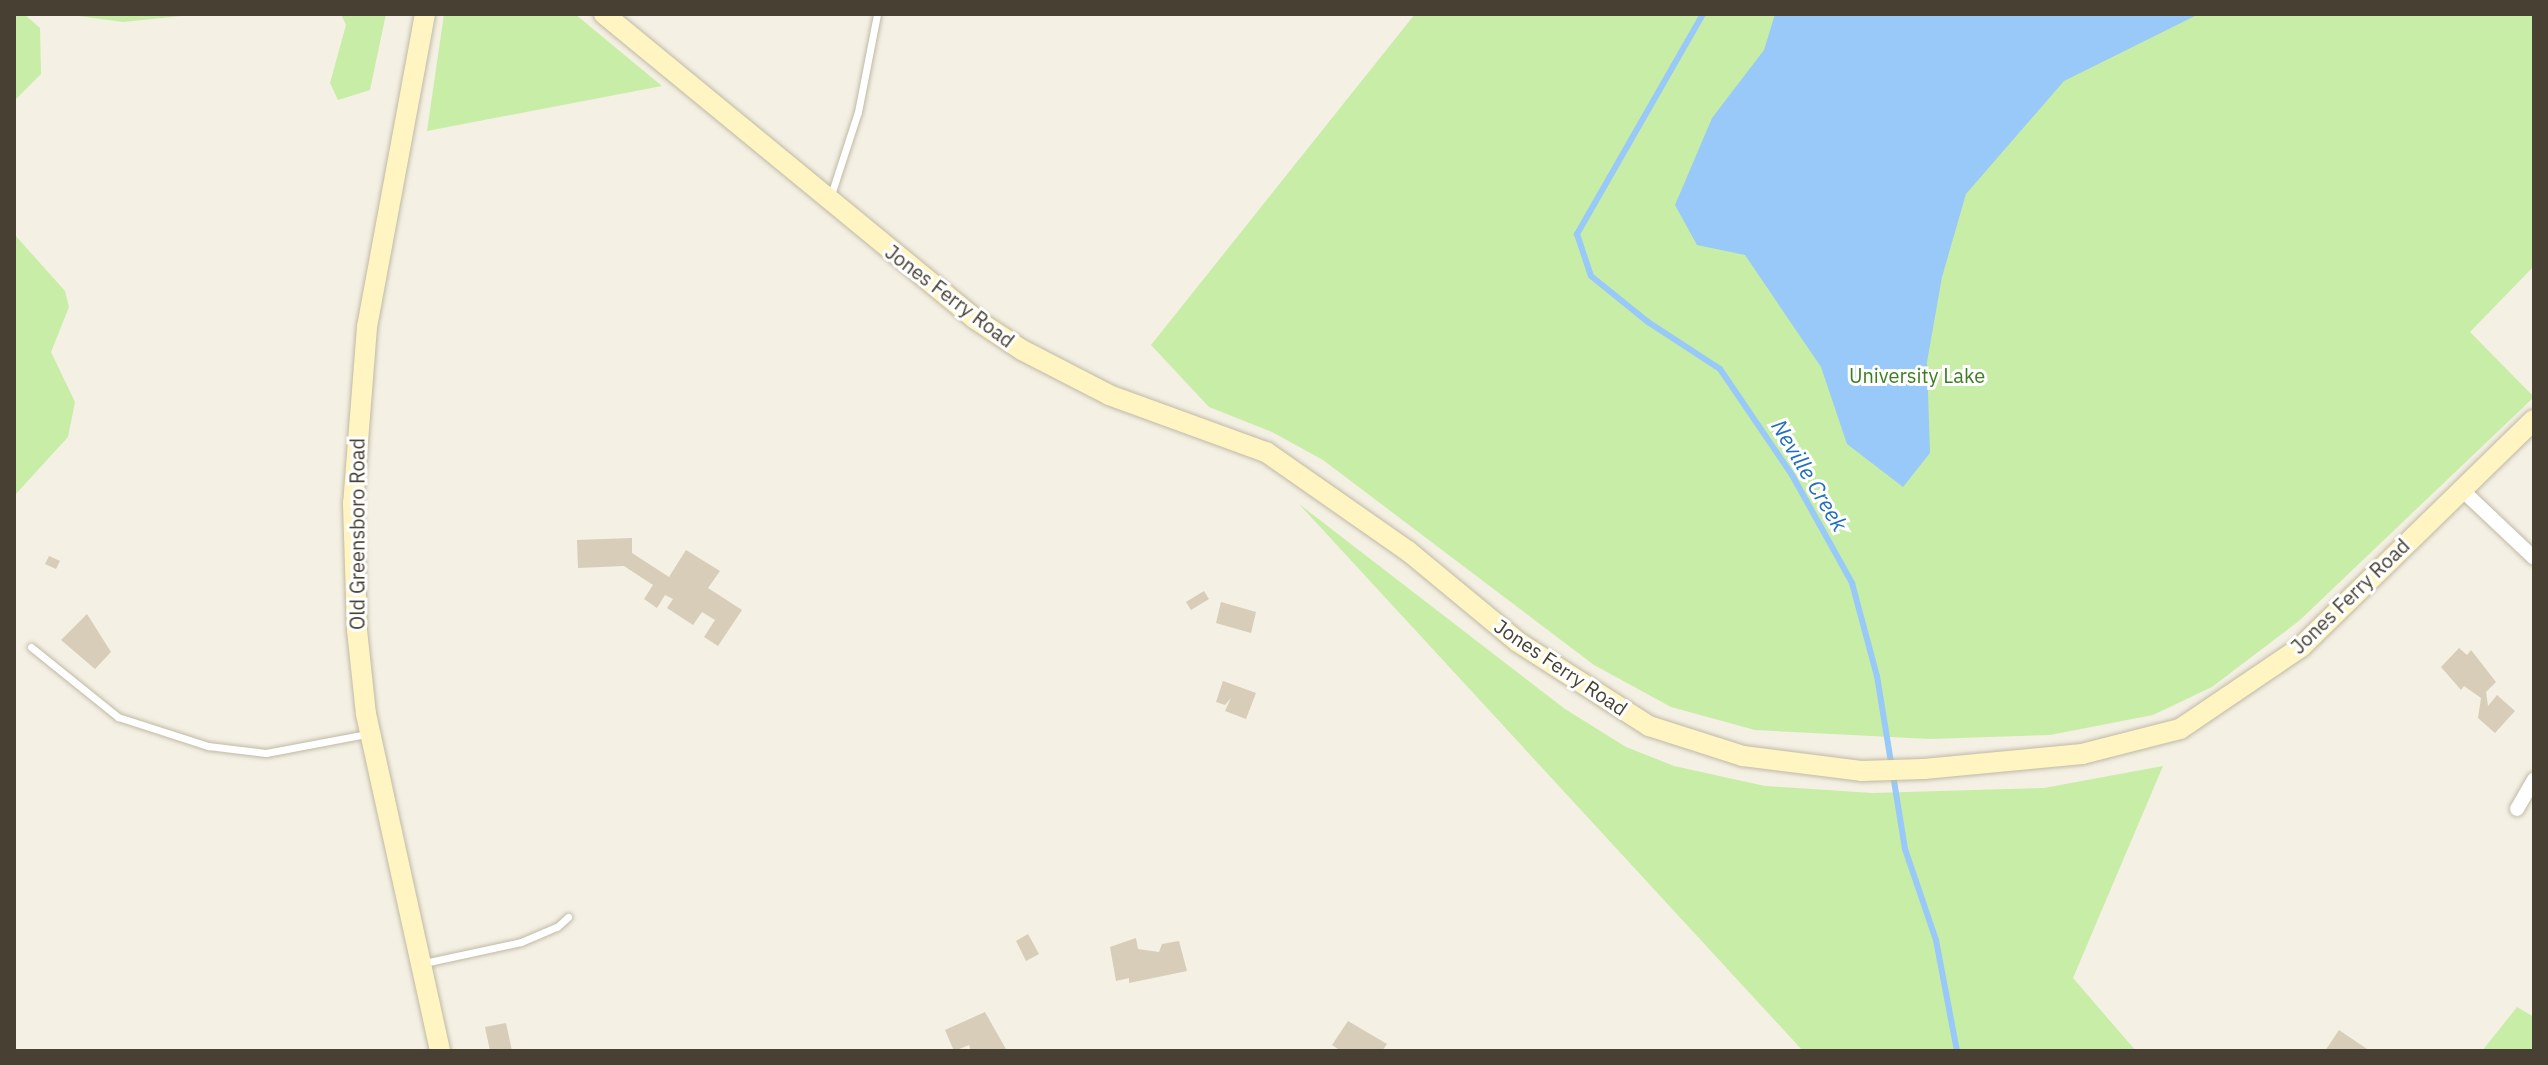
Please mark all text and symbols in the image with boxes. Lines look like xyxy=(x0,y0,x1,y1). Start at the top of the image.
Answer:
street label: Jones Ferry Road xyxy=(881,240,1019,352)
park label: University Lake xyxy=(1849,363,1985,387)
water label: Neville Creek xyxy=(1766,414,1854,536)
street label: Old Greensboro Road xyxy=(345,438,369,630)
street label: Jones Ferry Road xyxy=(2286,533,2414,659)
street label: Jones Ferry Road xyxy=(1490,614,1632,720)

